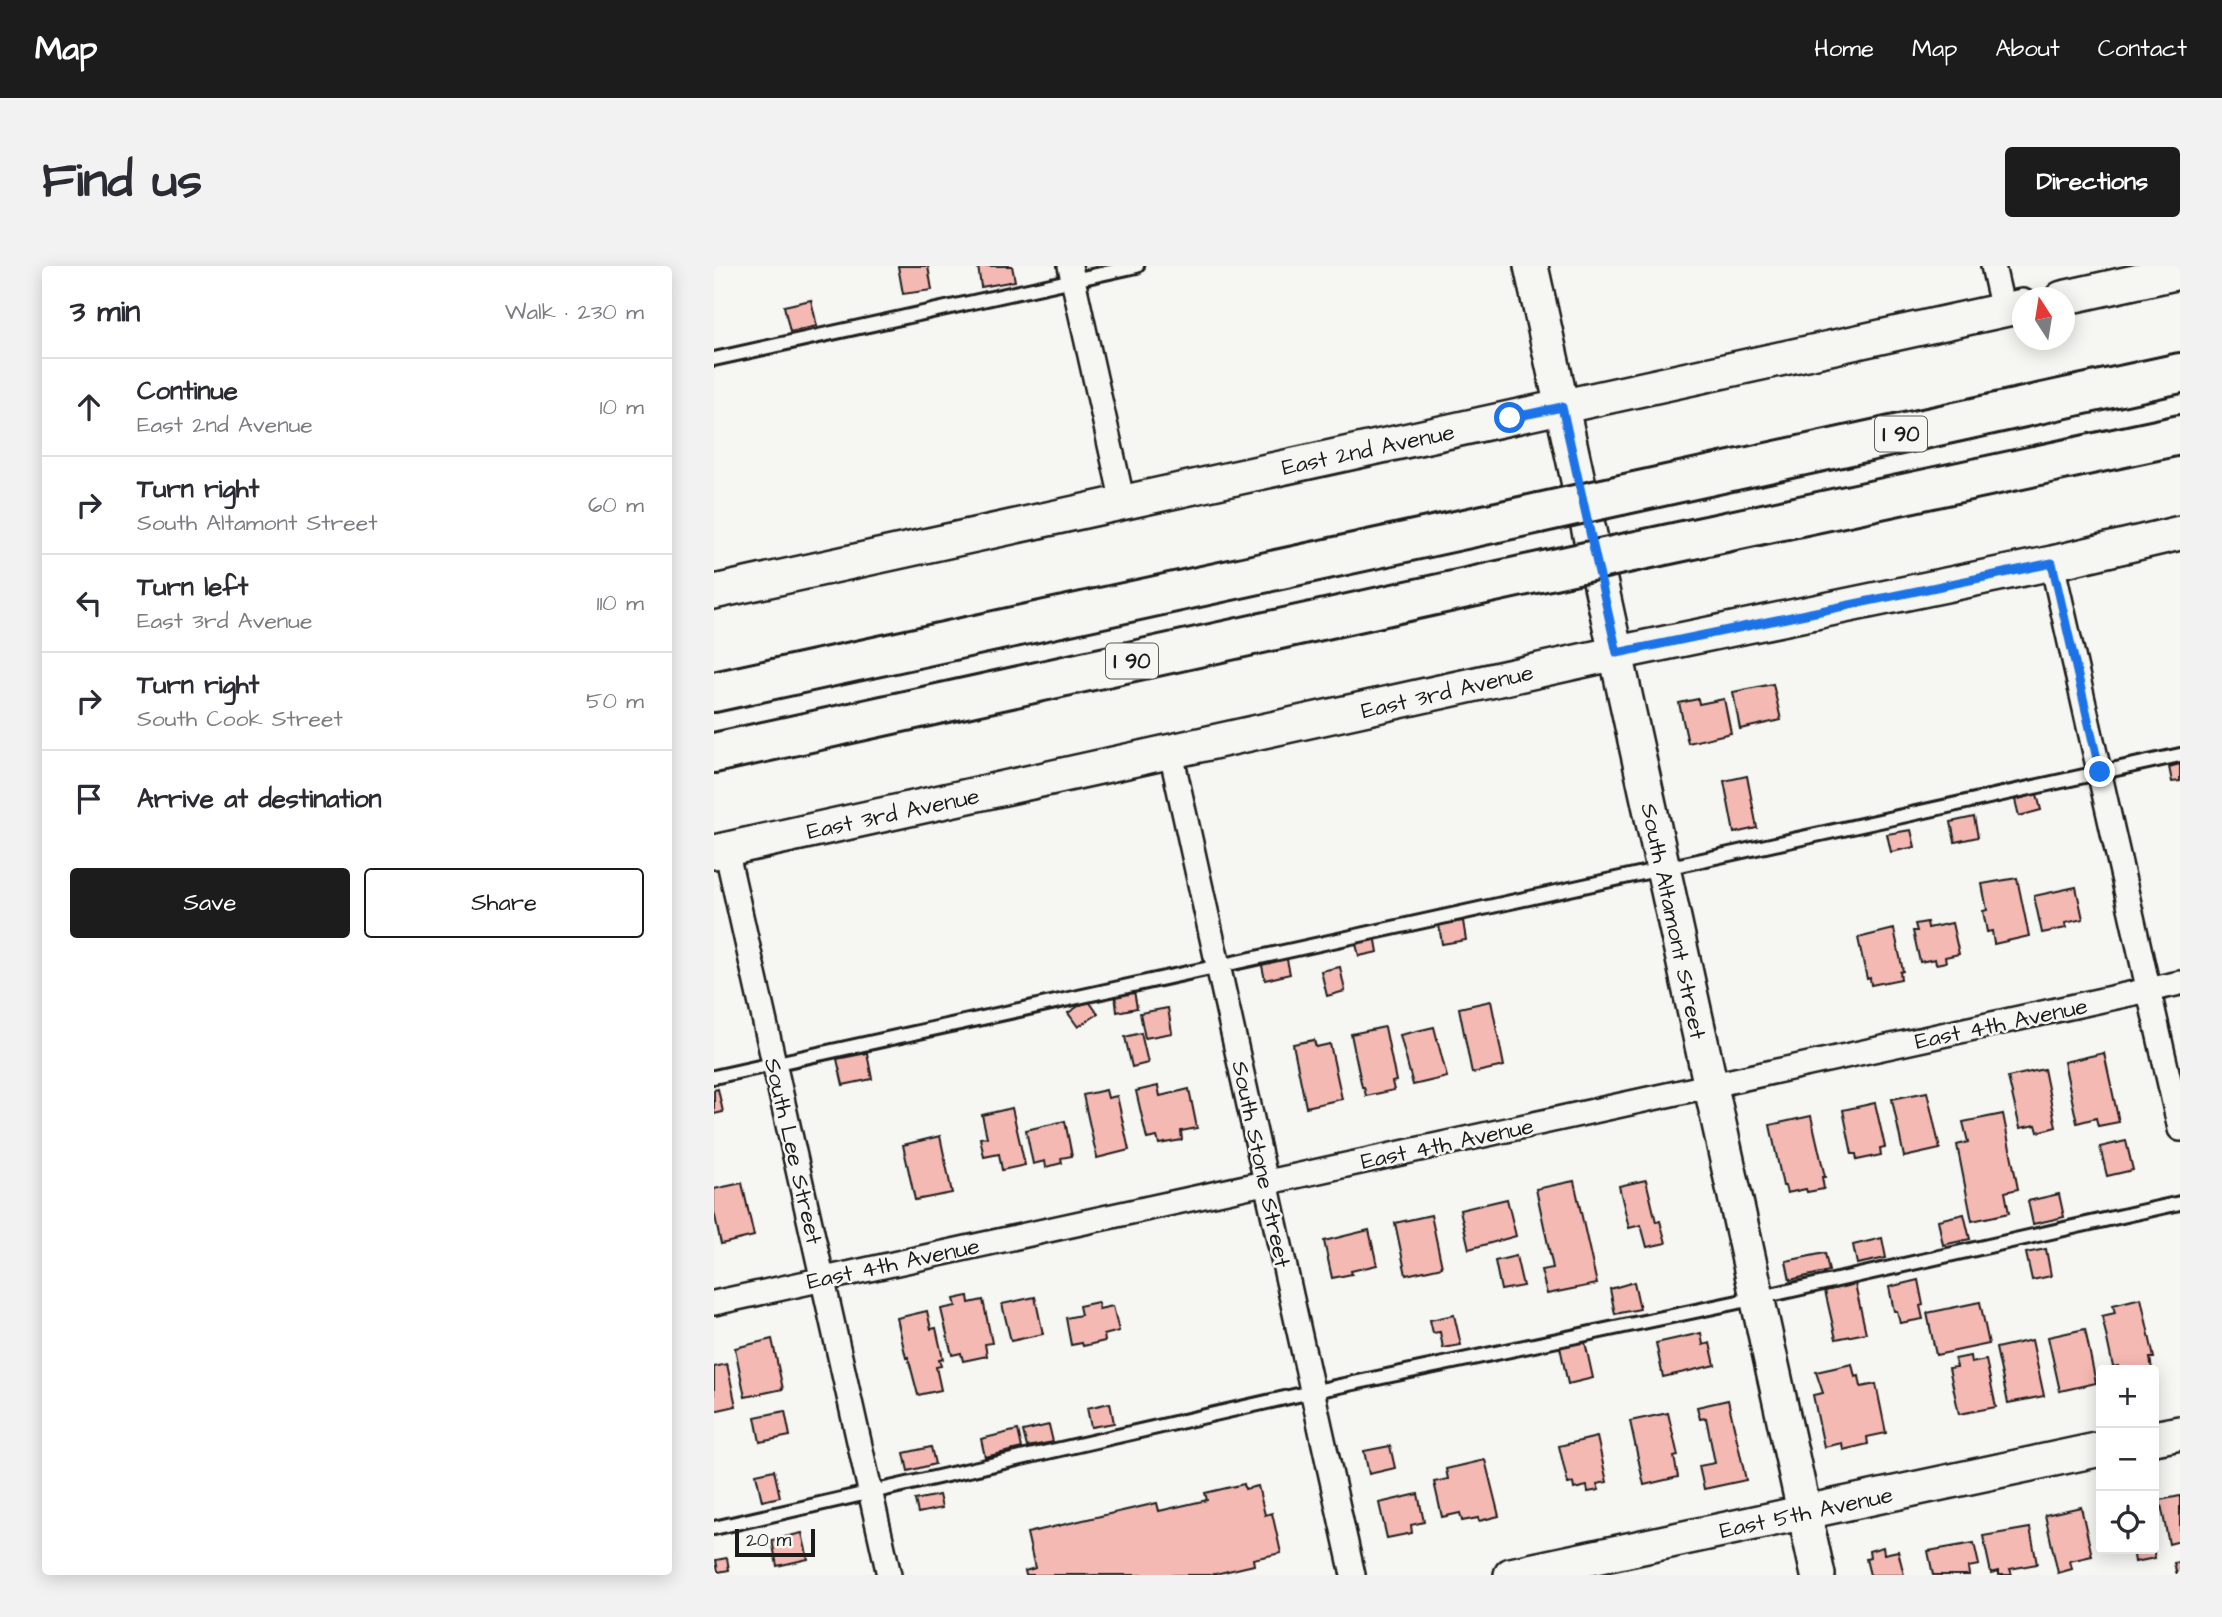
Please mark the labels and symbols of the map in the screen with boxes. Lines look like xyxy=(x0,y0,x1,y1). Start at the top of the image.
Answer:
north arrow xyxy=(2012,287,2075,350)
route start xyxy=(1494,402,1525,433)
street label: East 2nd Avenue xyxy=(1279,416,1457,484)
road number: I 90 xyxy=(1875,416,1927,452)
road number: I 90 xyxy=(1106,644,1158,678)
street label: East 3rd Avenue xyxy=(1358,657,1536,727)
route end xyxy=(2084,756,2115,787)
street label: East 3rd Avenue xyxy=(804,780,982,848)
street label: South Altamont Street xyxy=(1632,800,1714,1043)
street label: East 4th Avenue xyxy=(1912,990,2090,1058)
street label: South Lee Street xyxy=(756,1055,830,1248)
street label: South Stone Street xyxy=(1223,1058,1299,1271)
street label: East 4th Avenue xyxy=(1358,1110,1536,1178)
street label: East 4th Avenue xyxy=(804,1230,982,1298)
street label: East 5th Avenue xyxy=(1717,1479,1896,1547)
scale bar xyxy=(735,1526,816,1558)

